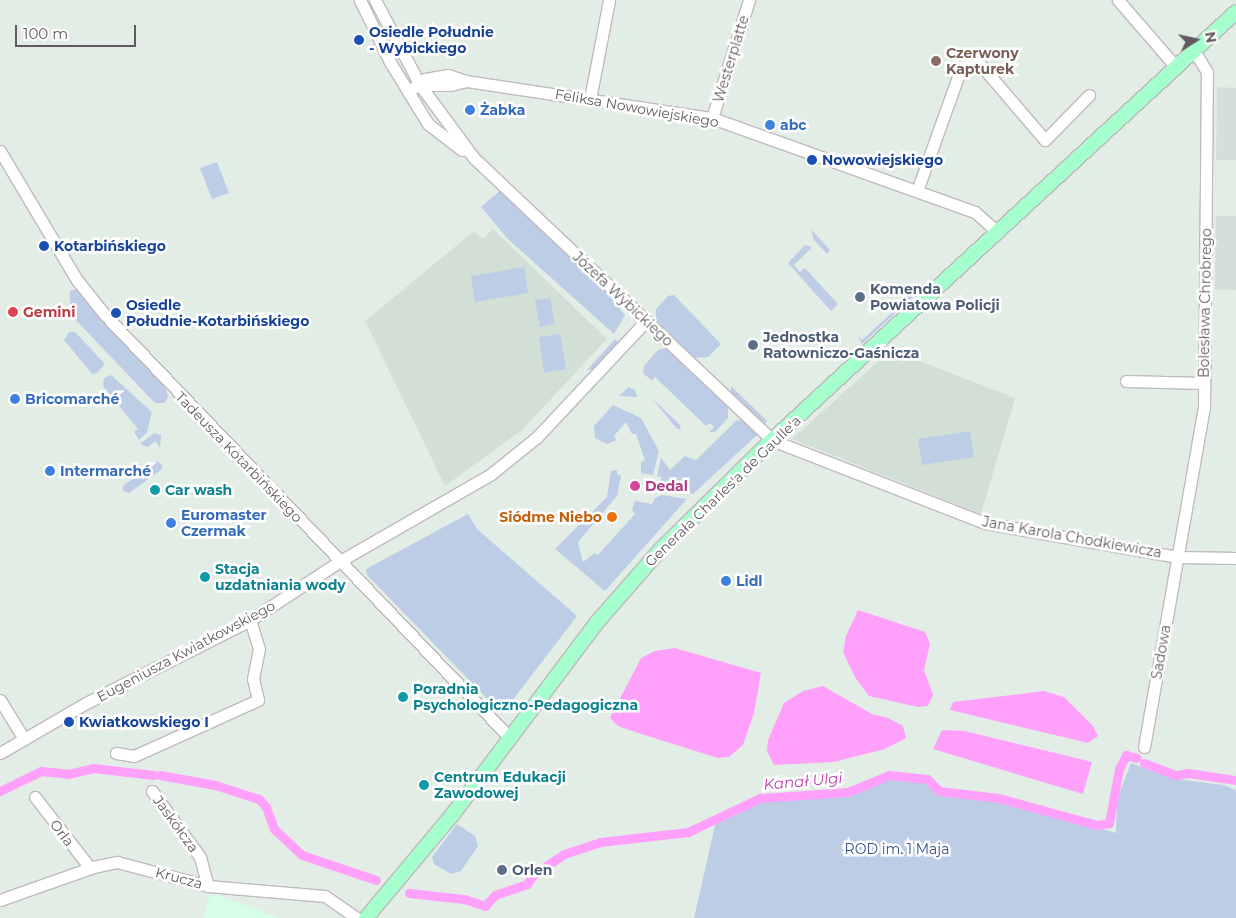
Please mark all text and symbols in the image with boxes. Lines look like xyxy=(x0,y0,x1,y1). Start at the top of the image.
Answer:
street label: Westerplatte xyxy=(710,13,752,105)
scale bar xyxy=(18,15,139,47)
north arrow xyxy=(1171,15,1221,65)
text: 100 m xyxy=(23,24,68,43)
place label: Osiedle Południe - Wybickiego xyxy=(369,24,494,56)
text: N xyxy=(1201,30,1221,45)
marker: Osiedle Południe - Wybickiego xyxy=(353,34,365,46)
place label: Czerwony Kapturek xyxy=(946,45,1019,78)
marker: Czerwony Kapturek xyxy=(930,55,942,67)
street label: Feliksa Nowowiejskiego xyxy=(554,85,720,131)
place label: Żabka xyxy=(480,102,525,118)
marker: Żabka xyxy=(464,104,476,116)
place label: abc xyxy=(780,117,807,133)
marker: abc xyxy=(764,119,776,131)
place label: Nowowiejskiego xyxy=(822,152,943,168)
marker: Nowowiejskiego xyxy=(806,154,818,166)
street label: Bolesława Chrobrego xyxy=(1195,228,1215,378)
place label: Kotarbińskiego xyxy=(54,238,166,254)
marker: Kotarbińskiego xyxy=(38,240,50,252)
street label: Józefa Wybickiego xyxy=(569,248,677,350)
place label: Komenda Powiatowa Policji xyxy=(870,281,1000,314)
marker: Komenda Powiatowa Policji xyxy=(854,291,866,303)
place label: Osiedle Południe-Kotarbińskiego xyxy=(126,297,309,330)
place label: Gemini xyxy=(23,304,75,320)
marker: Gemini xyxy=(7,306,19,318)
marker: Osiedle Południe-Kotarbińskiego xyxy=(110,307,122,319)
place label: Jednostka Ratowniczo-Gaśnicza xyxy=(763,329,919,362)
marker: Jednostka Ratowniczo-Gaśnicza xyxy=(747,339,759,351)
street label: Tadeusza Kotarbińskiego xyxy=(172,388,306,526)
place label: Bricomarché xyxy=(25,391,119,407)
marker: Bricomarché xyxy=(9,393,21,405)
street label: Generała Charles'a de Gaulle'a xyxy=(642,412,804,570)
place label: Intermarché xyxy=(60,463,151,479)
marker: Intermarché xyxy=(44,465,56,477)
place label: Dedal xyxy=(645,478,688,494)
marker: Dedal xyxy=(629,480,641,492)
place label: Car wash xyxy=(165,482,232,498)
marker: Car wash xyxy=(149,484,161,496)
place label: Euromaster Czermak xyxy=(181,507,267,540)
place label: Siódme Niebo xyxy=(499,509,602,525)
marker: Siódme Niebo xyxy=(606,511,618,523)
street label: Jana Karola Chodkiewicza xyxy=(981,513,1163,561)
marker: Euromaster Czermak xyxy=(165,517,177,529)
place label: Stacja uzdatniania wody xyxy=(215,561,346,594)
marker: Stacja uzdatniania wody xyxy=(199,571,211,583)
place label: Lidl xyxy=(736,573,763,589)
marker: Lidl xyxy=(720,575,732,587)
street label: Eugeniusza Kwiatkowskiego xyxy=(94,597,278,705)
street label: Sadowa xyxy=(1148,623,1174,681)
place label: Poradnia Psychologiczno-Pedagogiczna xyxy=(413,681,638,714)
marker: Poradnia Psychologiczno-Pedagogiczna xyxy=(397,691,409,703)
place label: Kwiatkowskiego I xyxy=(79,714,209,730)
marker: Kwiatkowskiego I xyxy=(63,716,75,728)
place label: Centrum Edukacji Zawodowej xyxy=(434,769,566,802)
water label: Kanał Ulgi xyxy=(763,769,843,793)
marker: Centrum Edukacji Zawodowej xyxy=(418,779,430,791)
street label: Jaskółcza xyxy=(150,792,202,856)
street label: Orla xyxy=(46,816,78,850)
park label: ROD im. 1 Maja xyxy=(845,841,949,857)
place label: Orlen xyxy=(512,862,553,878)
street label: Krucza xyxy=(154,864,204,892)
marker: Orlen xyxy=(496,864,508,876)

